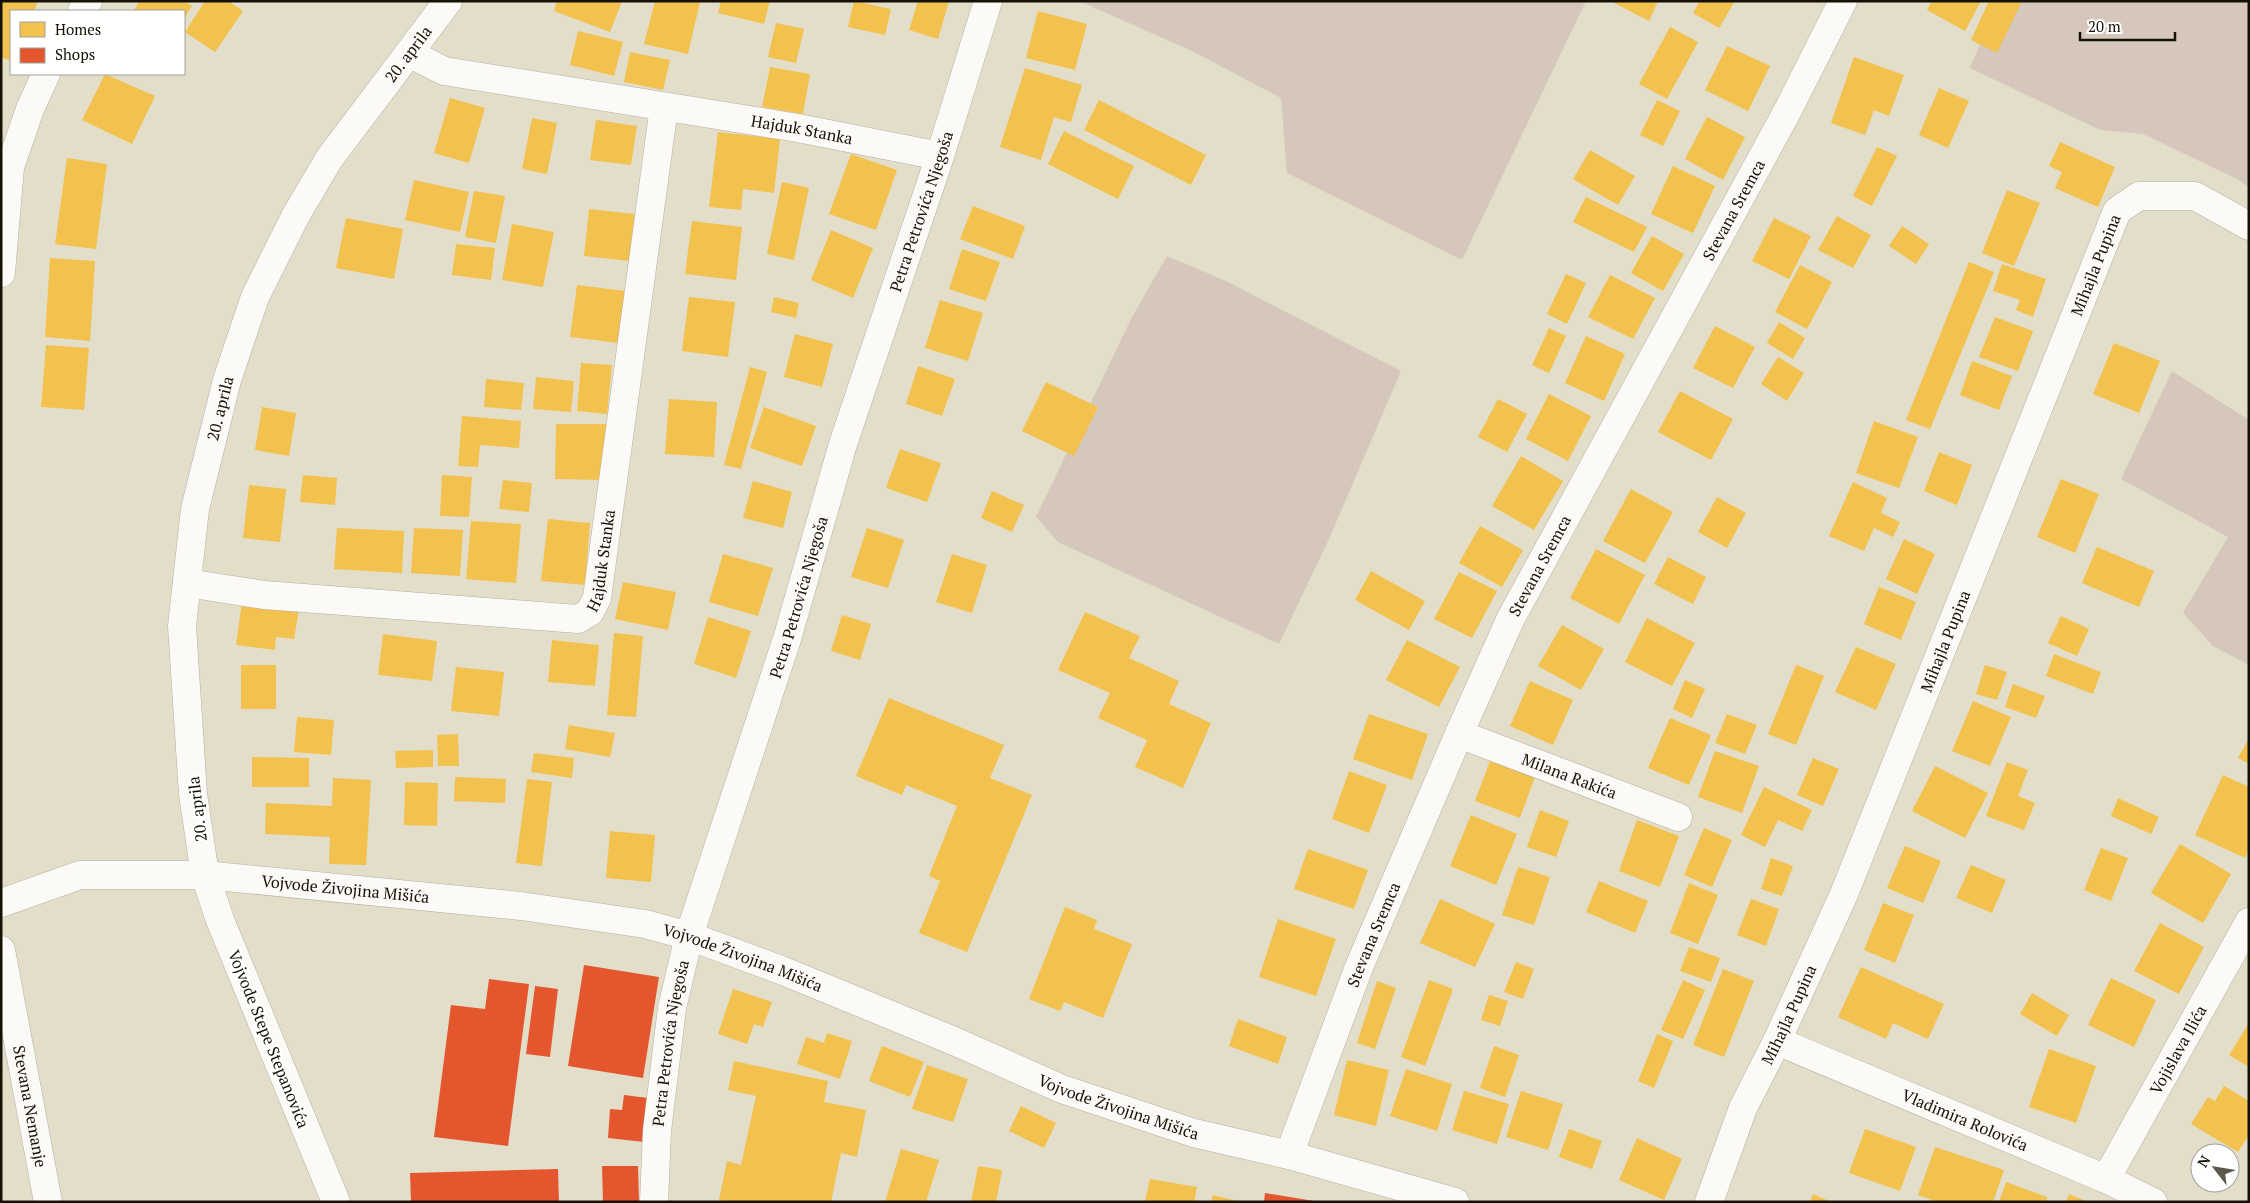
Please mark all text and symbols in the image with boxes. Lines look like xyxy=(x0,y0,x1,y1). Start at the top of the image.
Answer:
legend xyxy=(10,10,185,75)
scale bar xyxy=(2080,10,2175,42)
text: 20 m xyxy=(2088,16,2121,36)
text: Homes xyxy=(55,19,101,39)
street label: 20. aprila xyxy=(380,21,437,87)
text: Shops xyxy=(55,44,95,64)
street label: Hajduk Stanka xyxy=(749,110,855,150)
street label: Petra Petrovića Njegoša xyxy=(884,128,958,295)
street label: Stevana Sremca xyxy=(1697,155,1770,265)
street label: Mihajla Pupina xyxy=(2065,211,2126,319)
street label: 20. aprila xyxy=(201,374,239,443)
street label: Hajduk Stanka xyxy=(581,508,620,615)
street label: Stevana Sremca xyxy=(1503,511,1576,620)
street label: Petra Petrovića Njegoša xyxy=(764,514,833,681)
street label: Mihajla Pupina xyxy=(1915,587,1975,695)
street label: Milana Rakića xyxy=(1519,748,1620,804)
street label: 20. aprila xyxy=(182,775,212,843)
street label: Vojvode Živojina Mišića xyxy=(260,870,431,908)
street label: Stevana Sremca xyxy=(1341,879,1405,990)
street label: Vojvode Živojina Mišića xyxy=(660,918,826,997)
street label: Vojvode Stepe Stepanovića xyxy=(223,947,315,1131)
street label: Petra Petrovića Njegoša xyxy=(647,958,694,1127)
street label: Mihajla Pupina xyxy=(1756,961,1821,1068)
street label: Vojislava Ilića xyxy=(2144,1001,2212,1098)
street label: Stevana Nemanje xyxy=(8,1043,52,1169)
street label: Vojvode Živojina Mišića xyxy=(1035,1069,1201,1145)
street label: Vladimira Rolovića xyxy=(1899,1084,2032,1156)
north arrow xyxy=(2190,1143,2240,1193)
text: N xyxy=(2193,1151,2215,1170)

